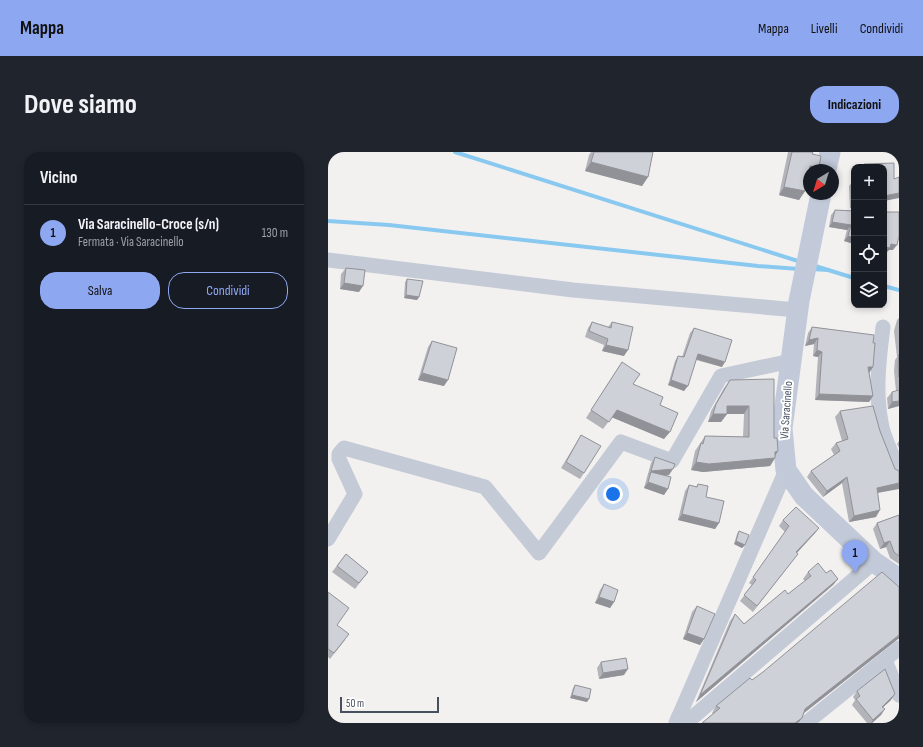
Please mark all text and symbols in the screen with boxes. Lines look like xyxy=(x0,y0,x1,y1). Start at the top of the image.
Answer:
text: Mappa xyxy=(20,17,64,40)
text: Mappa xyxy=(758,20,789,37)
text: Livelli xyxy=(811,20,838,37)
text: Condividi xyxy=(860,20,903,37)
button: Indicazioni xyxy=(810,86,899,123)
text: Dove siamo xyxy=(24,88,137,121)
north arrow xyxy=(803,164,839,200)
map controls xyxy=(851,164,887,308)
button: + xyxy=(851,164,887,200)
text: Vicino xyxy=(40,168,77,188)
button: − xyxy=(851,200,887,236)
text: Via Saracinello-Croce (s/n) xyxy=(78,215,219,234)
text: 1 xyxy=(50,225,56,241)
text: 130 m xyxy=(262,225,288,241)
text: Fermata · Via Saracinello xyxy=(78,234,184,250)
button: locate xyxy=(851,236,887,272)
button: Salva xyxy=(40,272,160,309)
button: Condividi xyxy=(168,272,288,309)
button: layers xyxy=(851,272,887,308)
street label: Via Saracinello xyxy=(777,380,796,440)
your location xyxy=(603,484,623,504)
pin: 1 xyxy=(842,540,868,573)
scale bar xyxy=(340,695,439,714)
text: 50 m xyxy=(346,697,364,710)

